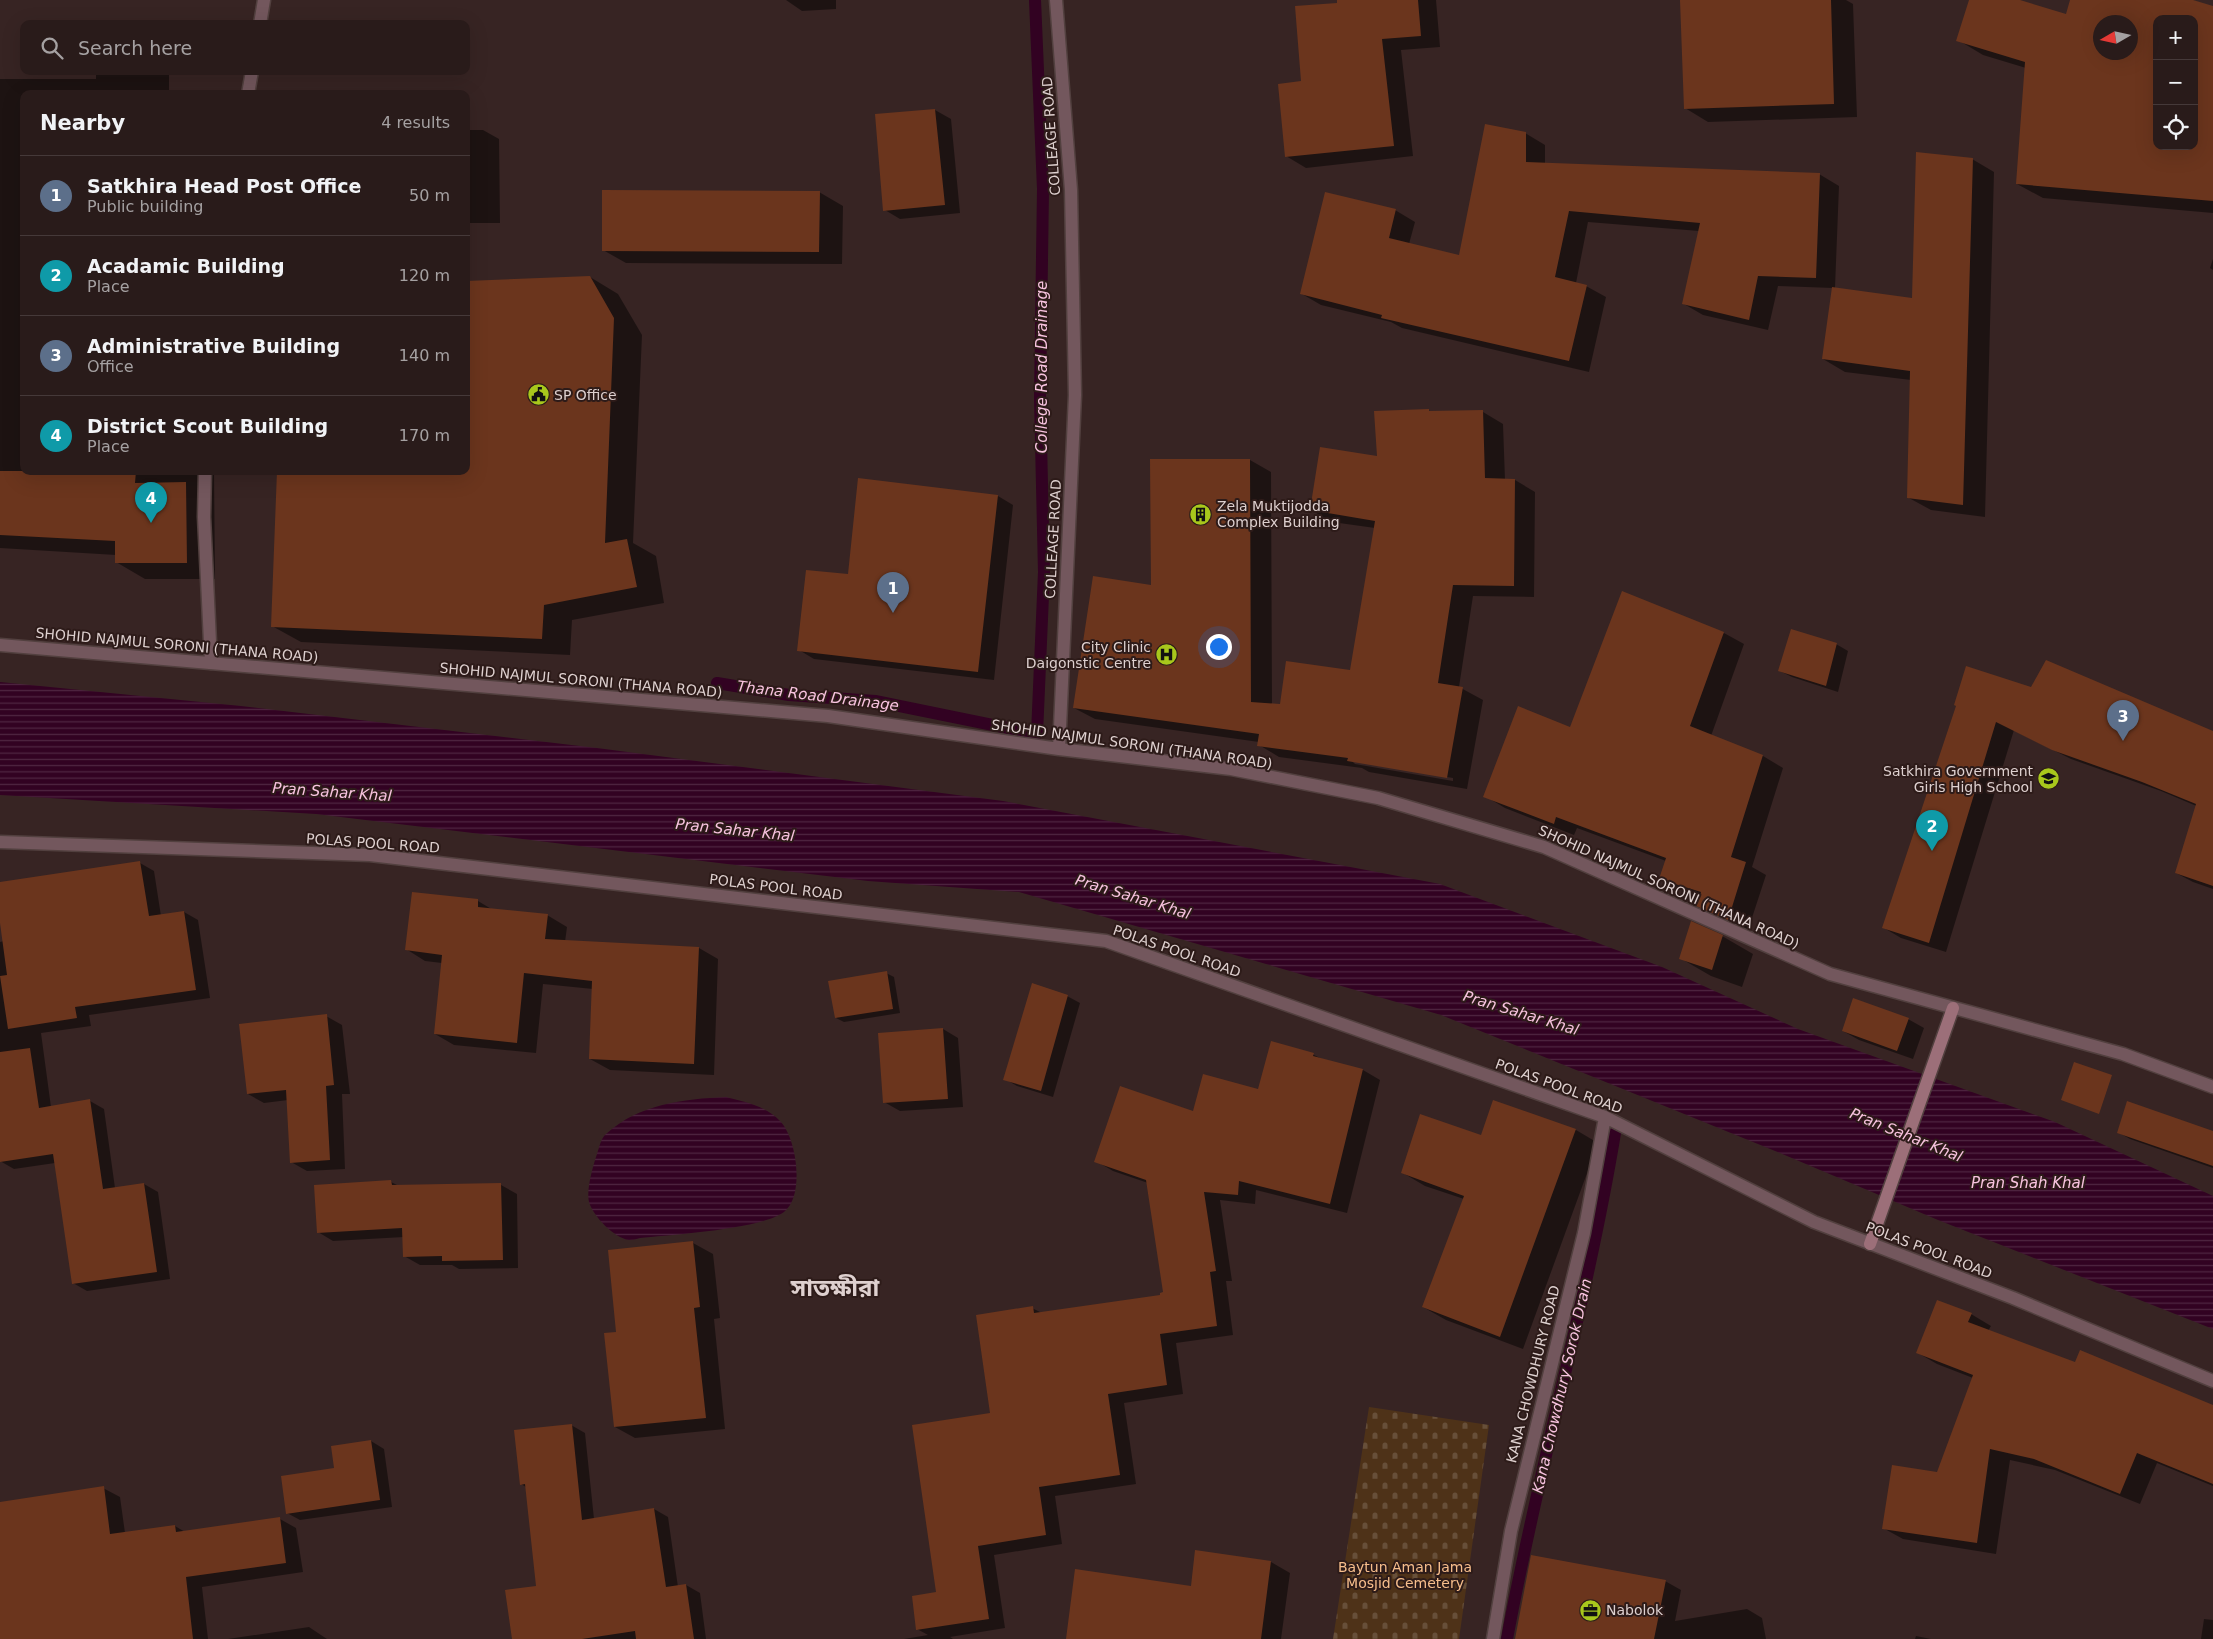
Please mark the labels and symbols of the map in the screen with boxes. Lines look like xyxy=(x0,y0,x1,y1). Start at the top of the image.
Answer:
north arrow xyxy=(2093,15,2138,60)
street label: COLLEAGE ROAD xyxy=(1039,76,1063,196)
water label: College Road Drainage xyxy=(1033,281,1051,453)
public building icon: SP Office xyxy=(526,383,550,407)
place label: SP Office xyxy=(554,387,617,403)
street label: COLLEAGE ROAD xyxy=(1042,479,1064,599)
pin: 4 xyxy=(135,482,167,523)
place label: Zela Muktijodda Complex Building xyxy=(1217,498,1340,530)
building icon: Zela Muktijodda Complex Building xyxy=(1189,502,1213,526)
pin: 1 xyxy=(877,572,909,613)
street label: SHOHID NAJMUL SORONI (THANA ROAD) xyxy=(35,625,319,665)
your location xyxy=(1206,634,1232,660)
place label: City Clinic Daigonstic Centre xyxy=(1026,639,1151,671)
hospital icon: City Clinic Daigonstic Centre xyxy=(1155,643,1179,667)
street label: SHOHID NAJMUL SORONI (THANA ROAD) xyxy=(439,660,723,700)
water label: Thana Road Drainage xyxy=(736,677,900,715)
pin: 3 xyxy=(2107,700,2139,741)
street label: SHOHID NAJMUL SORONI (THANA ROAD) xyxy=(990,716,1274,772)
place label: Satkhira Government Girls High School xyxy=(1883,763,2034,795)
school or university icon: Satkhira Government Girls High School xyxy=(2037,767,2061,791)
water label: Pran Sahar Khal xyxy=(272,779,393,805)
pin: 2 xyxy=(1916,810,1948,851)
water label: Pran Sahar Khal xyxy=(675,815,796,845)
street label: SHOHID NAJMUL SORONI (THANA ROAD) xyxy=(1536,822,1802,952)
street label: POLAS POOL ROAD xyxy=(306,830,440,856)
street label: POLAS POOL ROAD xyxy=(708,871,844,903)
water label: Pran Sahar Khal xyxy=(1073,871,1194,923)
street label: POLAS POOL ROAD xyxy=(1111,922,1243,980)
water label: Pran Sahar Khal xyxy=(1461,987,1582,1039)
street label: POLAS POOL ROAD xyxy=(1493,1056,1625,1116)
water label: Pran Sahar Khal xyxy=(1847,1104,1966,1166)
water label: Pran Shah Khal xyxy=(1971,1174,2086,1192)
street label: POLAS POOL ROAD xyxy=(1864,1219,1994,1281)
district label: সাতক্ষীরা xyxy=(790,1274,881,1302)
water label: Kana Chowdhury Sorok Drain xyxy=(1529,1277,1595,1495)
street label: KANA CHOWDHURY ROAD xyxy=(1503,1284,1563,1464)
park label: Baytun Aman Jama Mosjid Cemetery xyxy=(1338,1559,1472,1591)
office icon: Nabolok xyxy=(1578,1598,1602,1622)
place label: Nabolok xyxy=(1606,1602,1664,1618)

